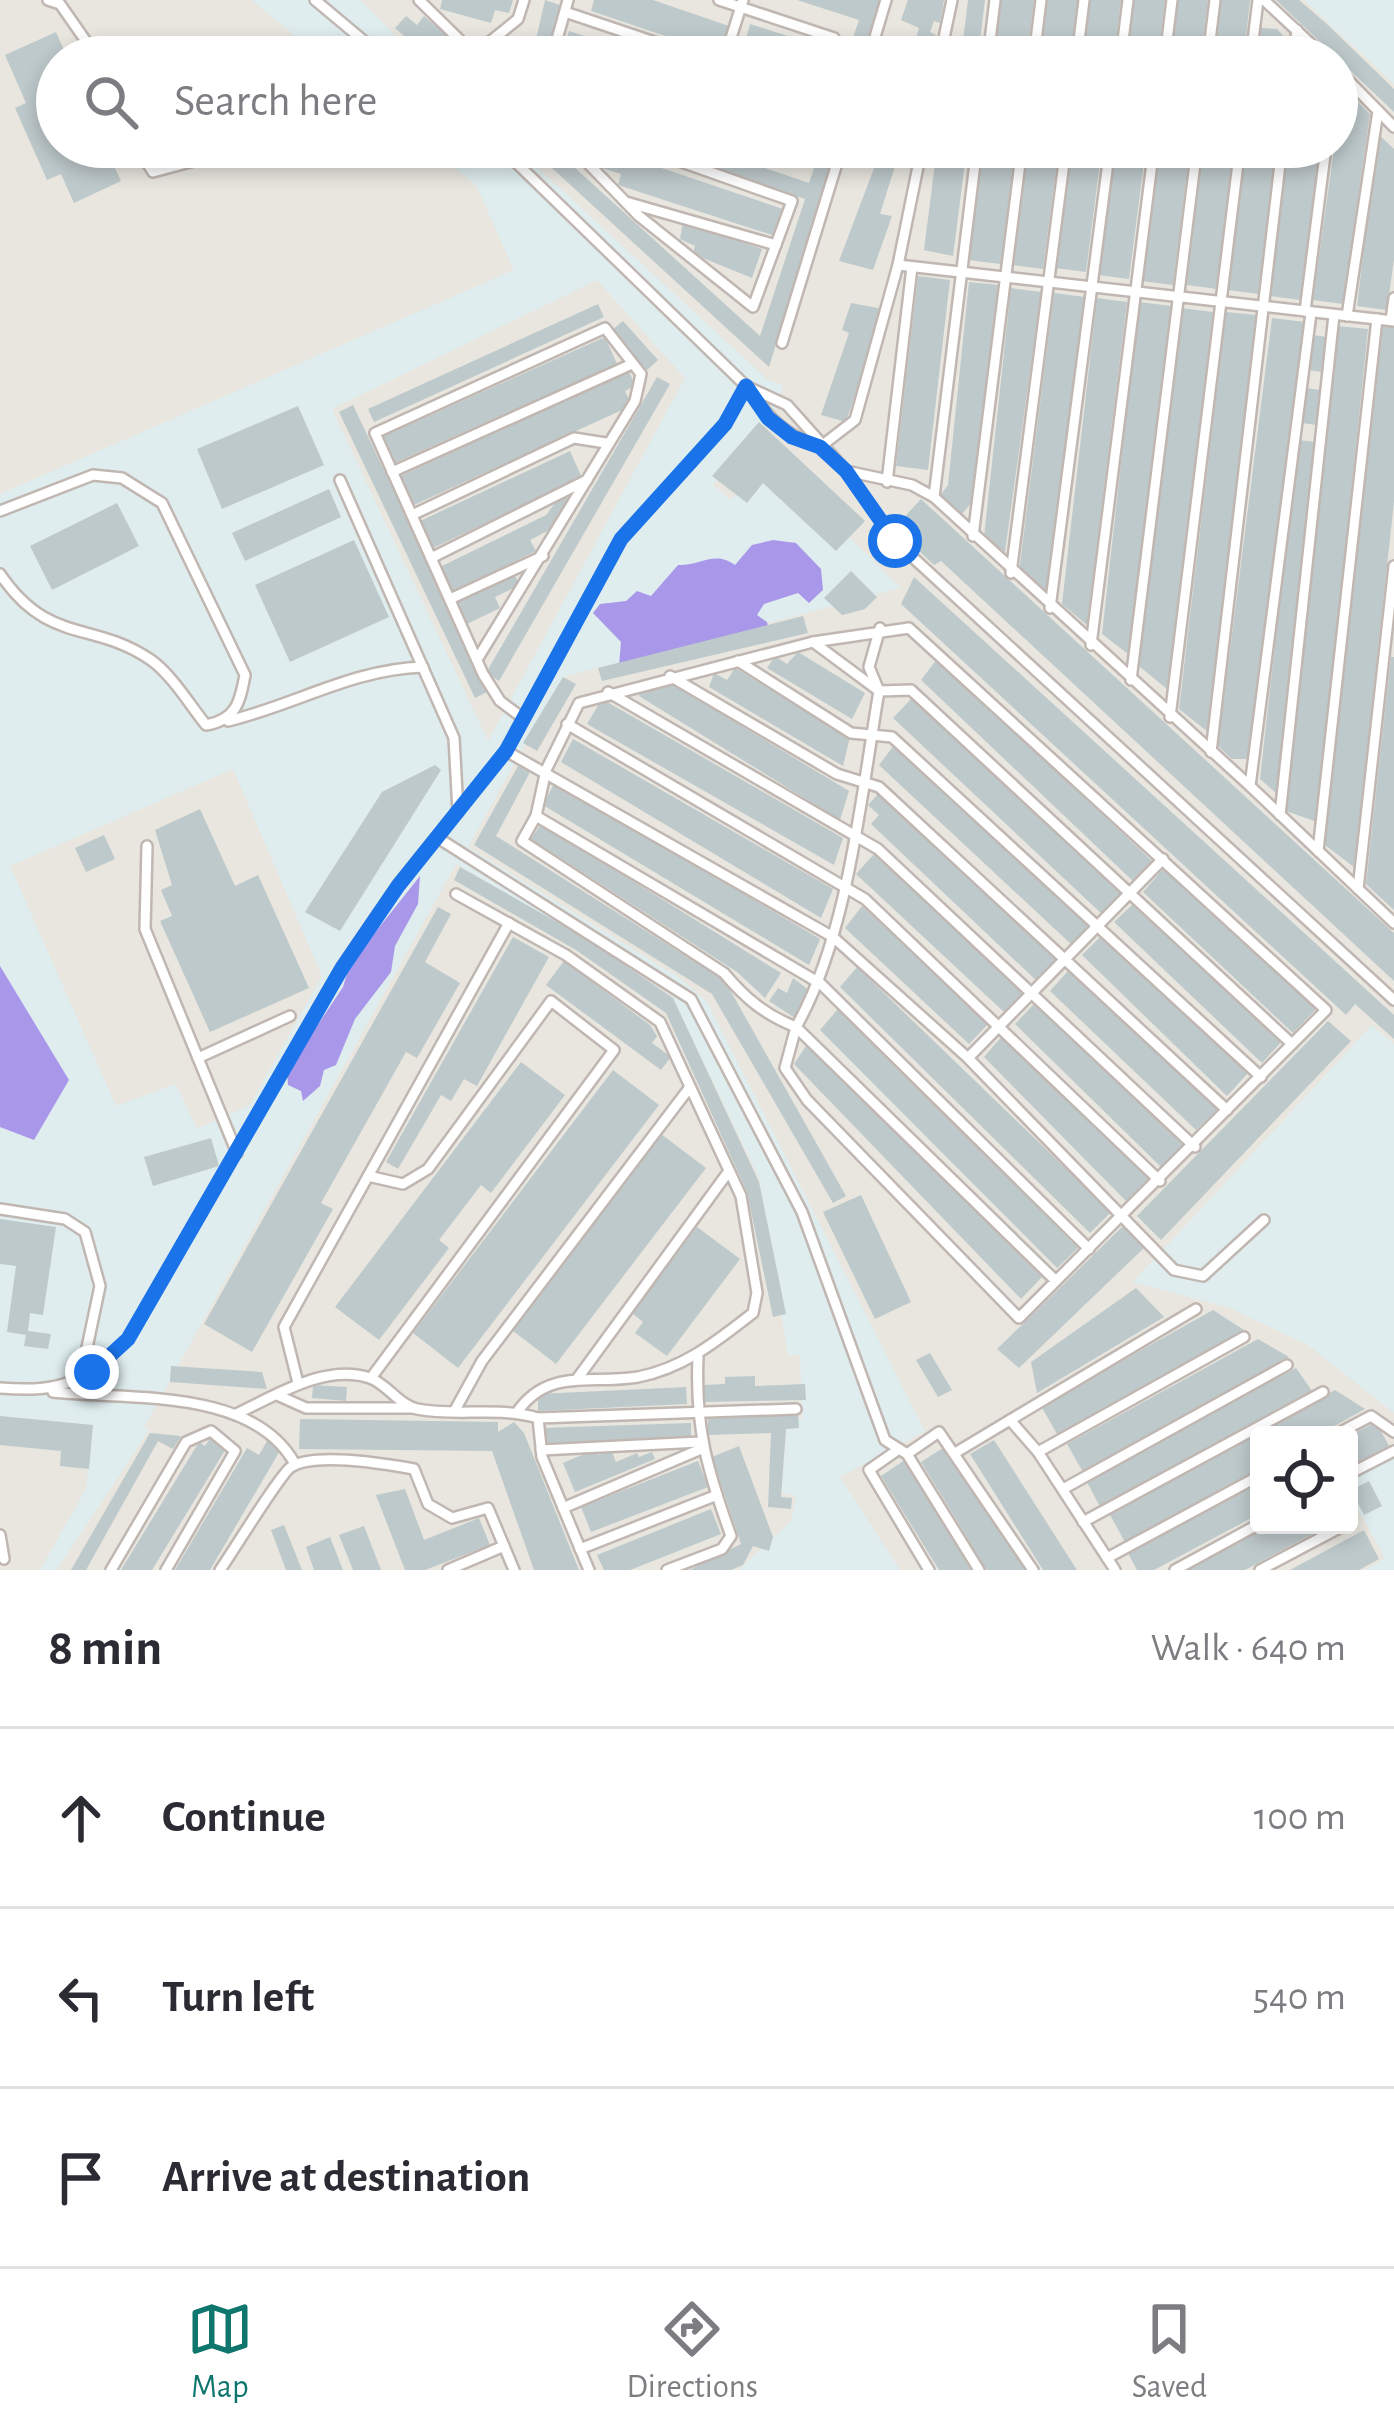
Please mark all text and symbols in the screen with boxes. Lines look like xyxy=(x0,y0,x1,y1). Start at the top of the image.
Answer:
search box xyxy=(36,36,1358,168)
icon: search xyxy=(78,69,144,135)
text: Search here xyxy=(174,79,377,124)
route start xyxy=(868,514,922,568)
route end xyxy=(65,1345,119,1399)
map controls xyxy=(1250,1426,1358,1534)
button: locate xyxy=(1250,1426,1358,1534)
text: 8 min xyxy=(48,1623,162,1674)
text: Walk · 640 m xyxy=(1151,1629,1346,1668)
icon: ahead xyxy=(48,1785,114,1851)
text: Continue xyxy=(162,1795,326,1840)
text: 100 m xyxy=(1254,1798,1346,1837)
icon: left xyxy=(48,1965,114,2031)
text: Turn left xyxy=(162,1975,314,2020)
text: 540 m xyxy=(1253,1978,1346,2017)
icon: arrive xyxy=(48,2145,114,2211)
text: Arrive at destination xyxy=(162,2155,530,2200)
tab: Map xyxy=(187,2296,253,2408)
tab: Directions xyxy=(626,2296,758,2408)
tab: Saved xyxy=(1132,2296,1207,2408)

